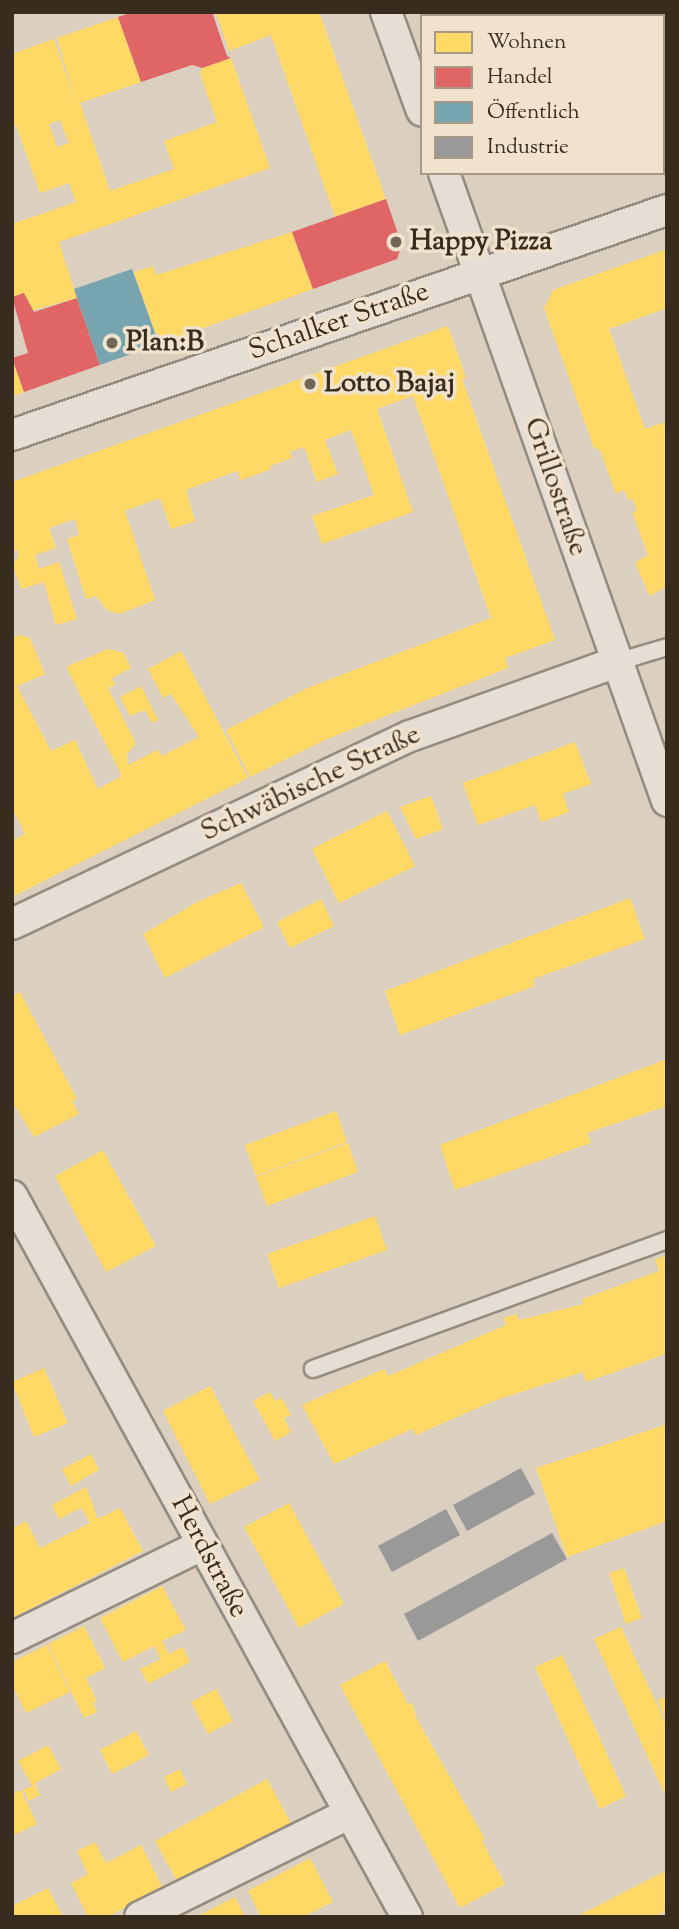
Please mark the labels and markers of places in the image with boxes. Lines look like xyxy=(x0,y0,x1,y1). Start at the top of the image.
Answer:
place label: Happy Pizza xyxy=(410,225,552,259)
marker: Happy Pizza xyxy=(388,234,404,250)
place label: Plan:B xyxy=(126,326,204,360)
marker: Plan:B xyxy=(104,335,120,351)
place label: Lotto Bajaj xyxy=(324,367,455,401)
marker: Lotto Bajaj xyxy=(302,376,318,392)

